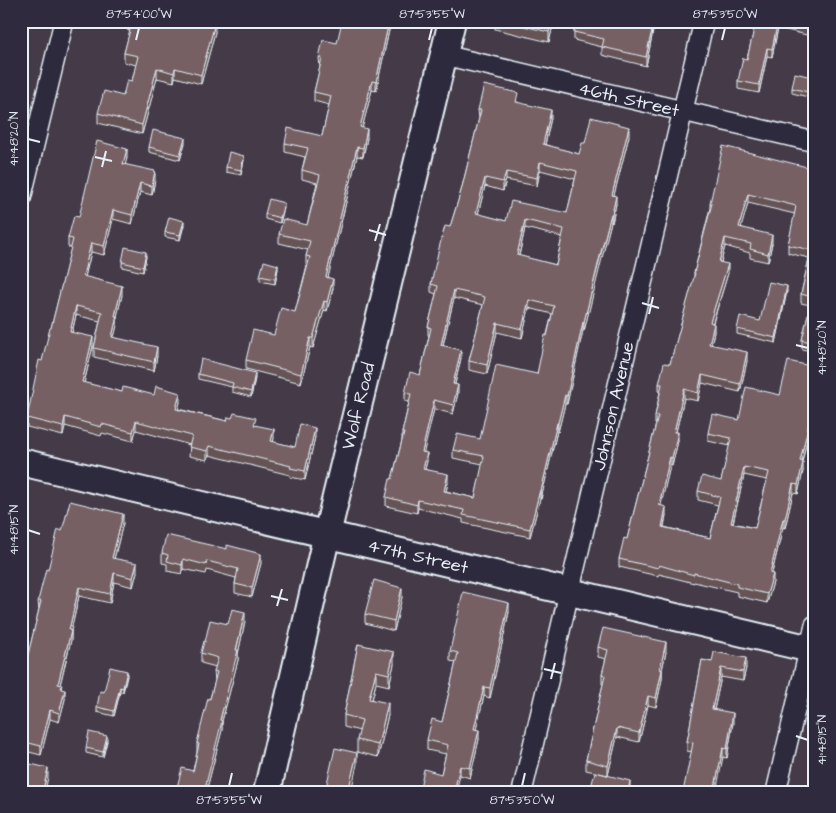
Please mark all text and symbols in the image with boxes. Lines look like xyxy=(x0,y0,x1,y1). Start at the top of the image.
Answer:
text: 87°54'00"W xyxy=(106,6,173,23)
text: 87°53'55"W xyxy=(399,6,465,23)
text: 87°53'50"W xyxy=(693,6,758,23)
street label: 46th Street xyxy=(576,76,682,123)
text: 41°48'20"N xyxy=(6,111,23,167)
text: 41°48'20"N xyxy=(814,320,831,376)
street label: Johnson Avenue xyxy=(587,339,641,473)
street label: Wolf Road xyxy=(336,360,381,452)
text: 41°48'15"N xyxy=(6,504,23,555)
street label: 47th Street xyxy=(365,533,471,580)
text: 41°48'15"N xyxy=(814,714,831,765)
text: 87°53'55"W xyxy=(196,792,262,809)
text: 87°53'50"W xyxy=(490,792,555,809)

